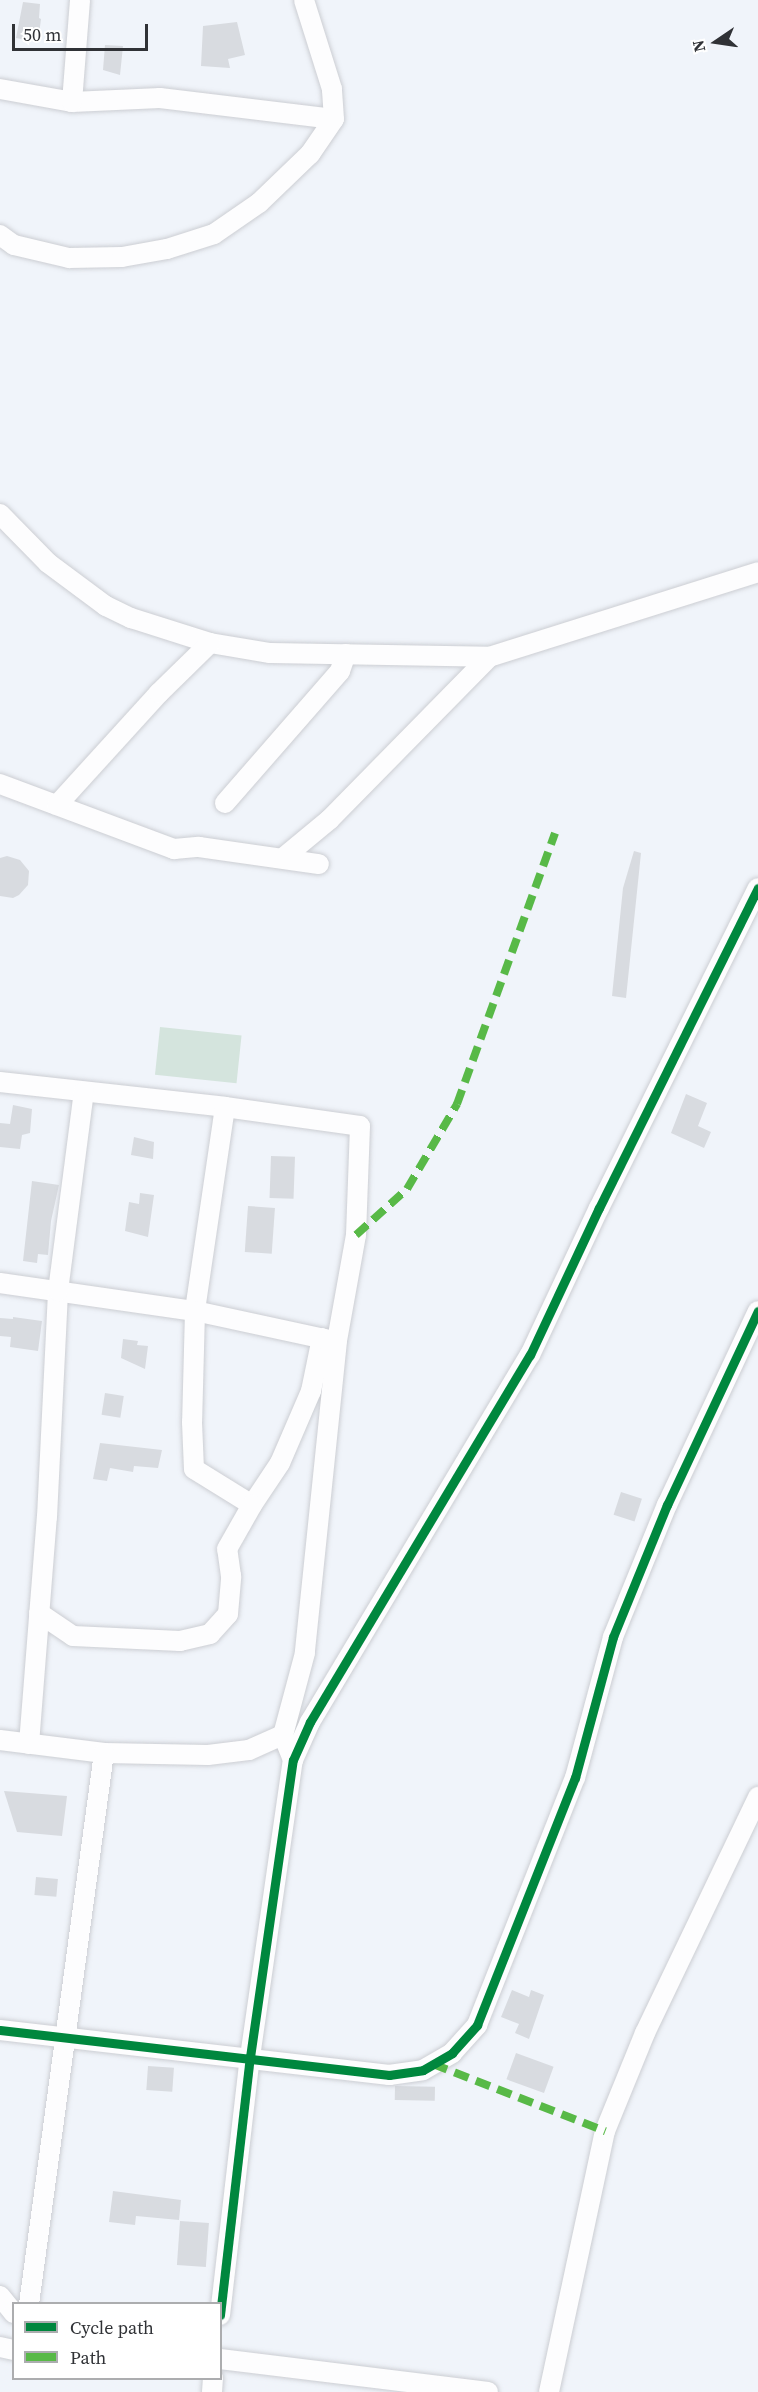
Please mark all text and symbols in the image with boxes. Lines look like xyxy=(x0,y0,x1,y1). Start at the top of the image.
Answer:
scale bar xyxy=(15,12,152,50)
north arrow xyxy=(686,12,746,72)
text: 50 m xyxy=(23,22,61,47)
text: N xyxy=(686,38,710,54)
legend xyxy=(12,2302,222,2380)
text: Cycle path xyxy=(70,2315,154,2340)
text: Path xyxy=(70,2345,106,2370)

